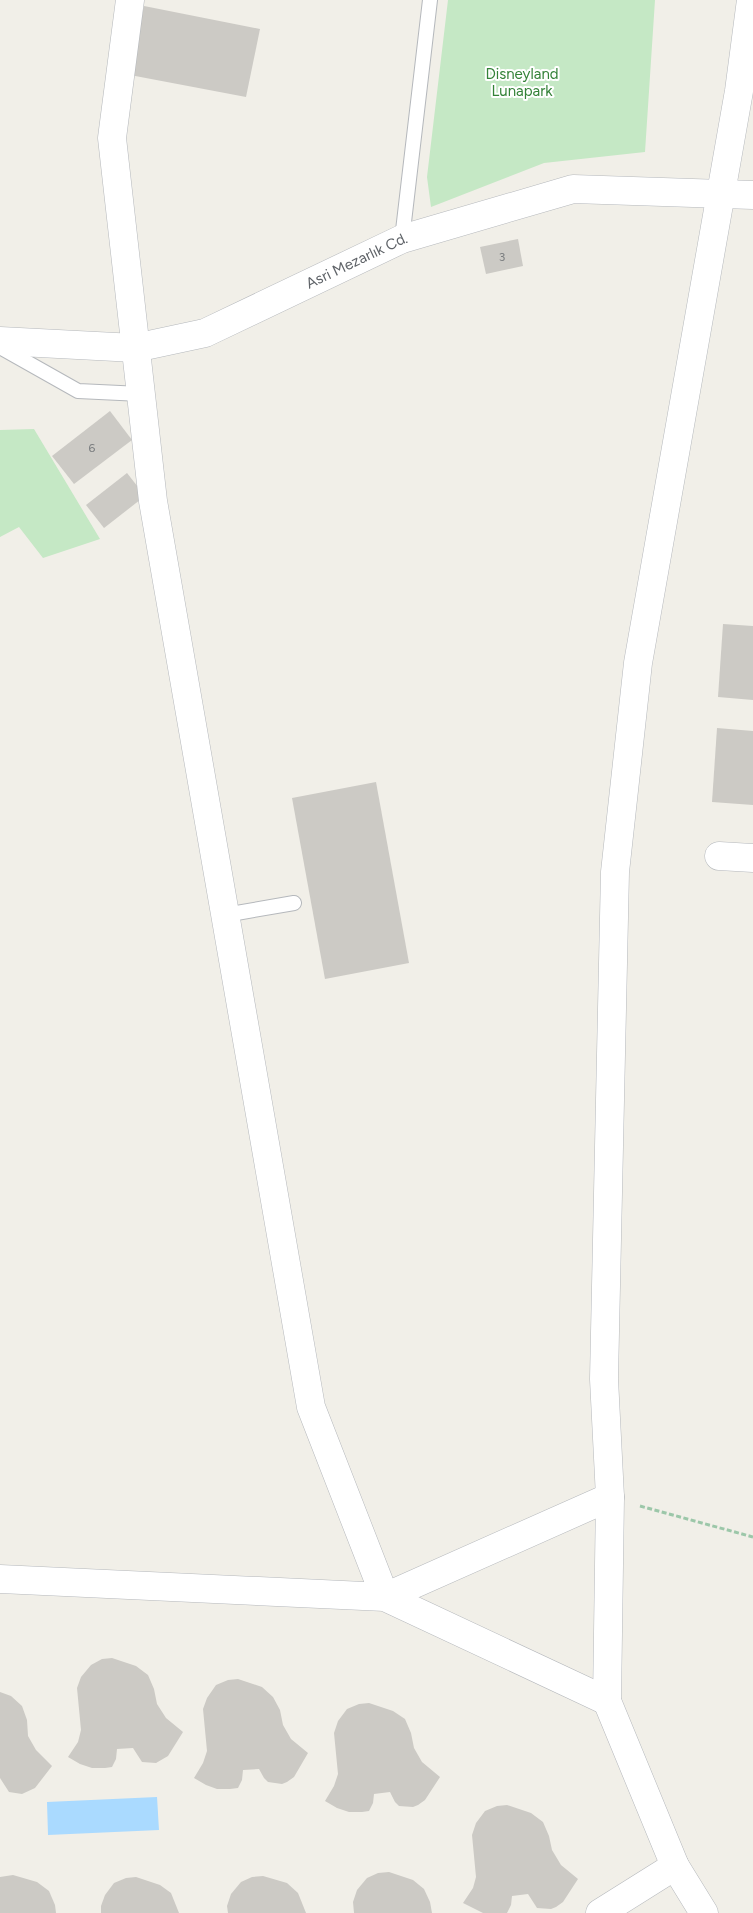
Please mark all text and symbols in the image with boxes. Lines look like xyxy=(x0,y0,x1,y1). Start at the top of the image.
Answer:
park label: Disneyland Lunapark xyxy=(485,65,559,100)
street label: Asri Mezarlık Cd. xyxy=(303,229,410,293)
house number: 3 xyxy=(499,250,505,264)
house number: 6 xyxy=(89,441,96,455)

